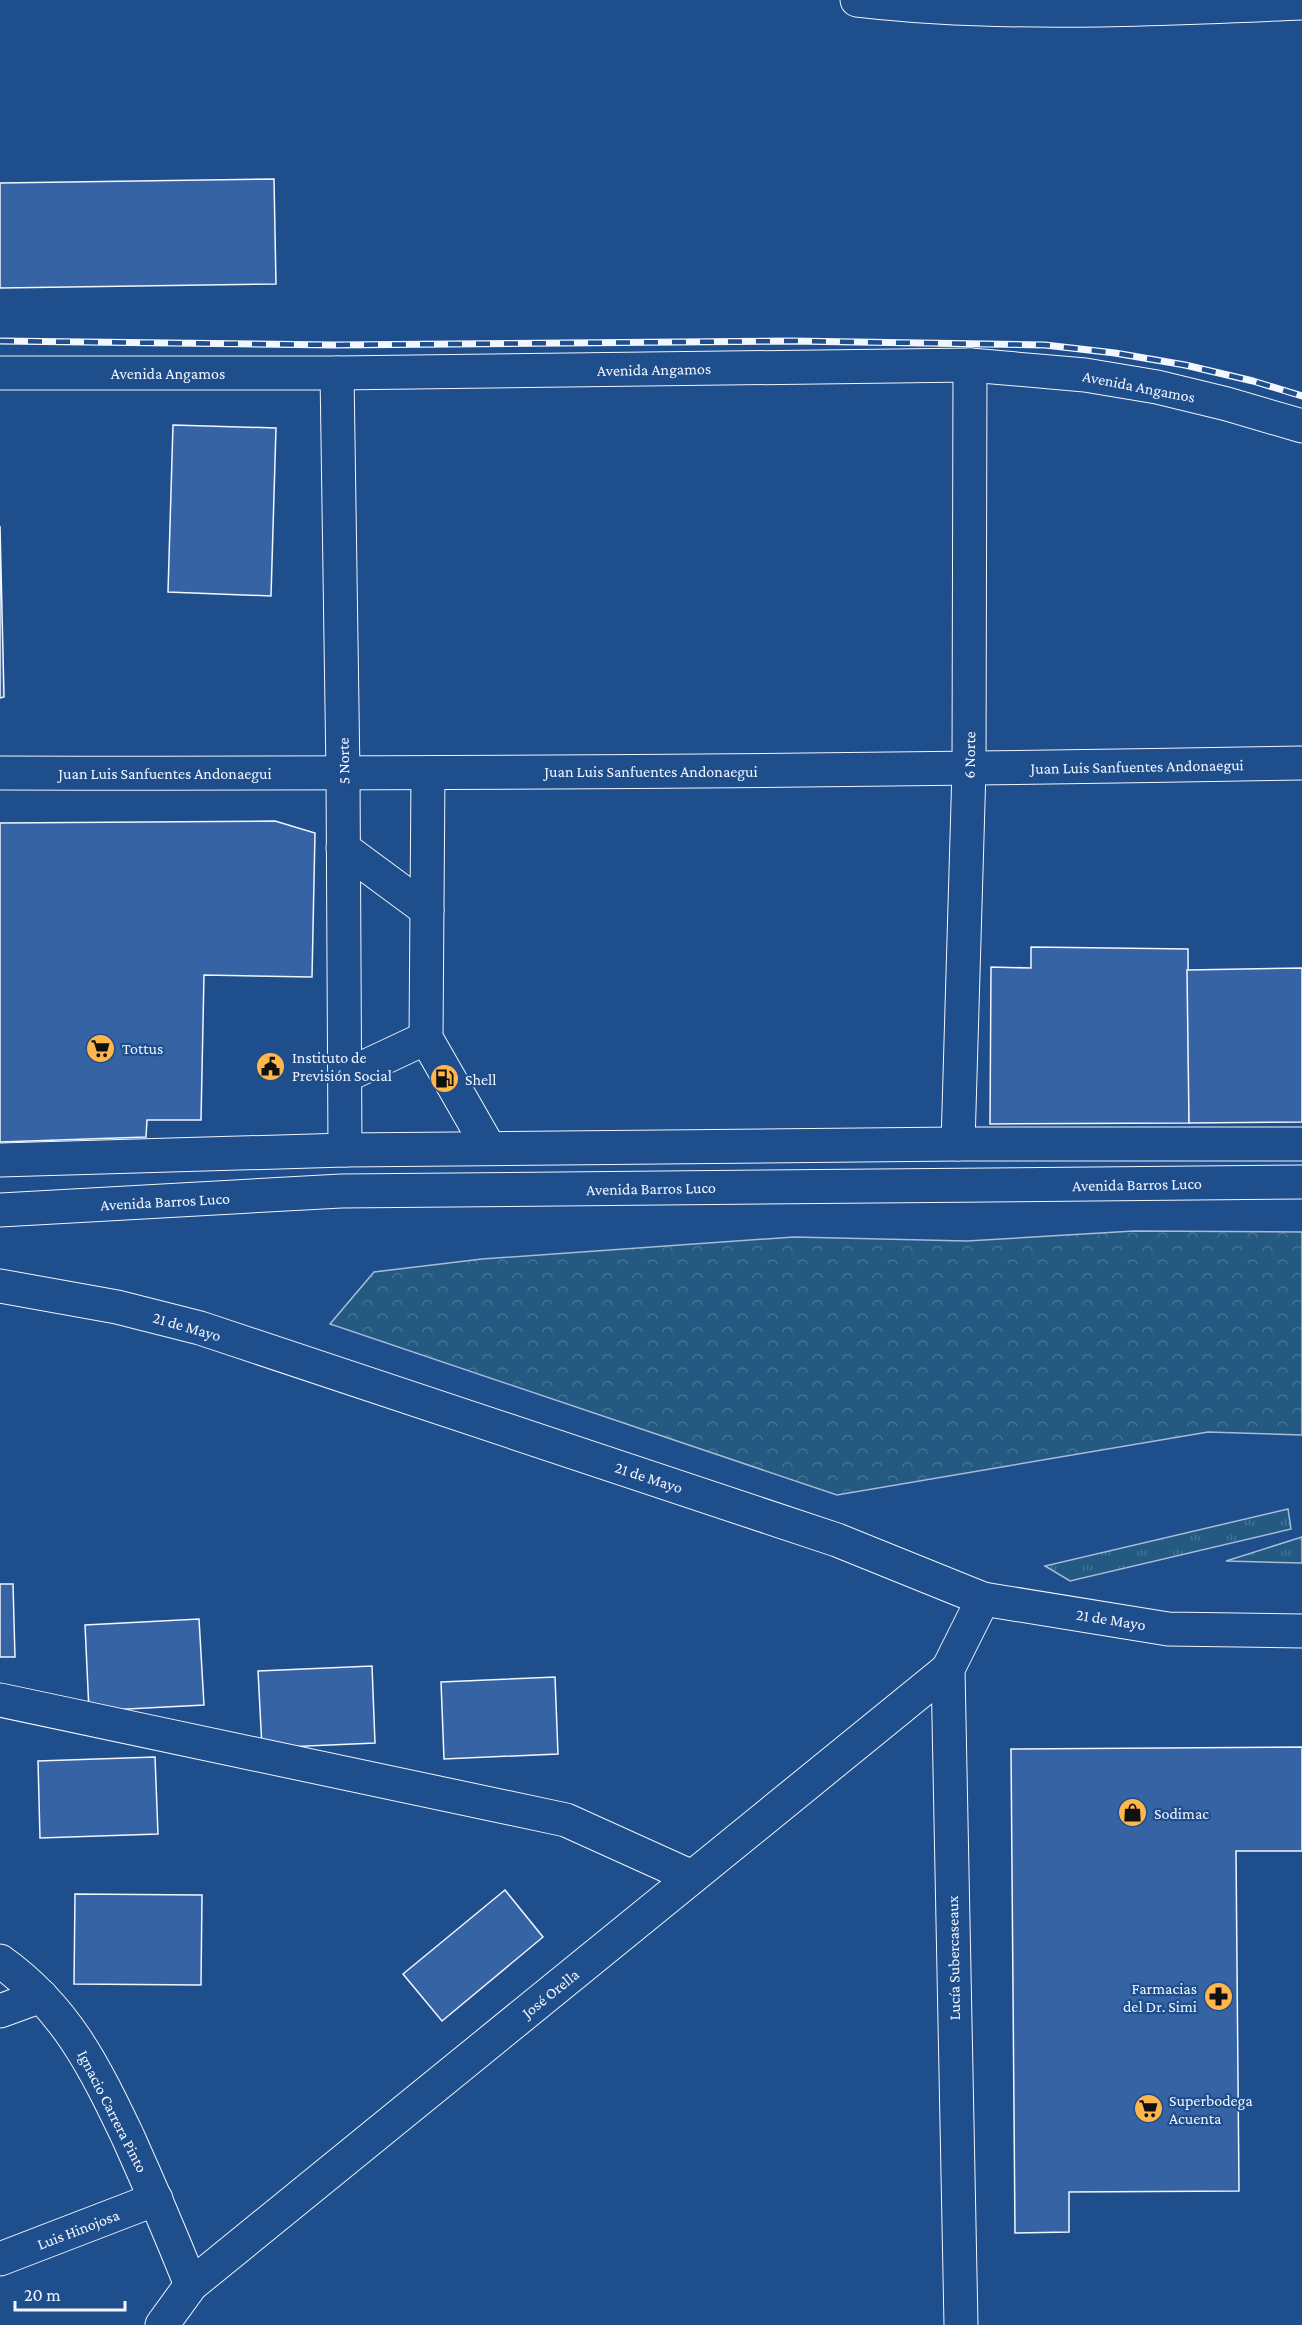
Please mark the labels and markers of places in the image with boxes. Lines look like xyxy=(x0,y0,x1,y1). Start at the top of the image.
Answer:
supermarket icon: Tottus xyxy=(85,1032,117,1064)
place label: Tottus xyxy=(122,1040,163,1057)
place label: Instituto de Previsión Social xyxy=(292,1049,392,1084)
public building icon: Instituto de Previsión Social xyxy=(255,1050,287,1082)
fuel station icon: Shell xyxy=(428,1063,460,1095)
place label: Shell xyxy=(465,1071,497,1088)
shop icon: Sodimac xyxy=(1117,1797,1149,1829)
place label: Sodimac xyxy=(1154,1805,1209,1822)
place label: Farmacias del Dr. Simi xyxy=(1123,1980,1197,2015)
pharmacy icon: Farmacias del Dr. Simi xyxy=(1202,1981,1234,2013)
place label: Superbodega Acuenta xyxy=(1169,2092,1253,2127)
supermarket icon: Superbodega Acuenta xyxy=(1132,2093,1164,2125)

